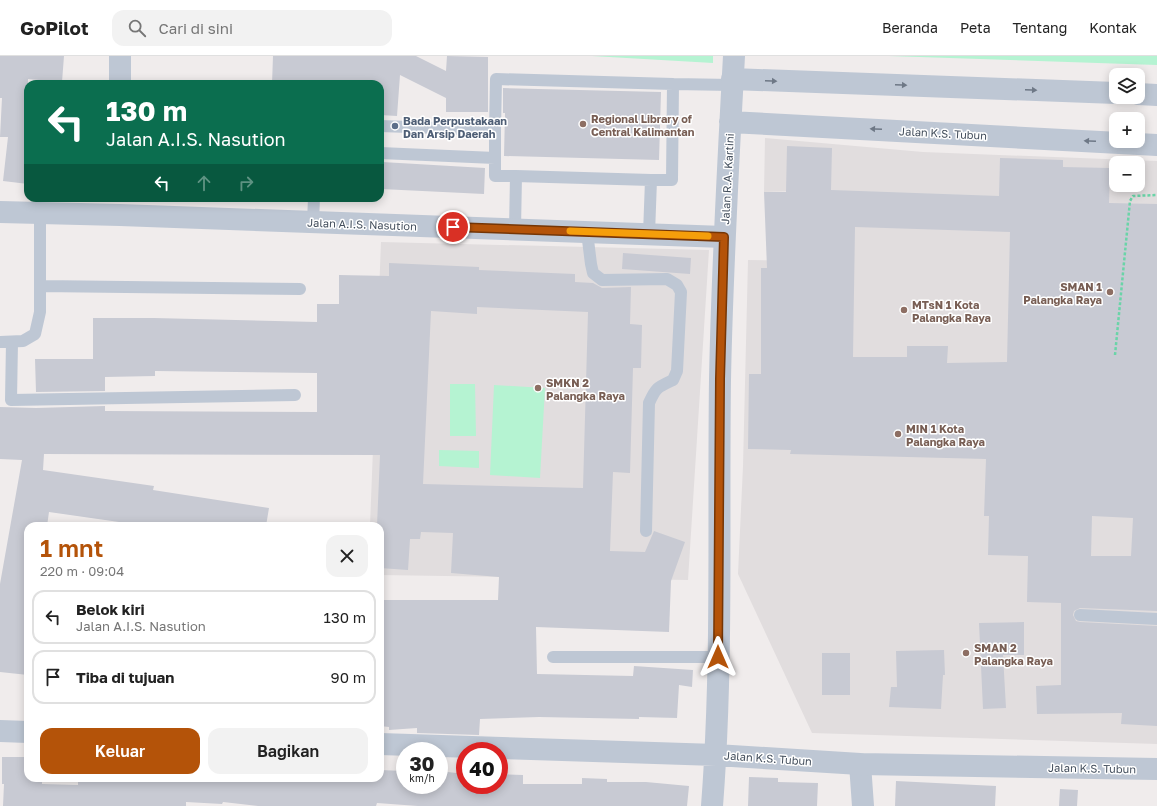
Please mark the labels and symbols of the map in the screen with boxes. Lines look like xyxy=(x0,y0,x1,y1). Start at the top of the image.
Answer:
one-way arrow xyxy=(765,77,777,84)
one-way arrow xyxy=(895,82,907,89)
one-way arrow xyxy=(1025,87,1038,93)
place label: Regional Library of Central Kalimantan xyxy=(591,112,695,138)
place label: Bada Perpustakaan Dan Arsip Daerah xyxy=(403,114,507,140)
marker: Regional Library of Central Kalimantan xyxy=(578,119,588,129)
marker: Bada Perpustakaan Dan Arsip Daerah xyxy=(390,121,400,131)
street label: Jalan K.S. Tubun xyxy=(899,124,987,142)
one-way arrow xyxy=(870,126,882,133)
street label: Jalan R.A. Kartini xyxy=(718,133,736,225)
one-way arrow xyxy=(1084,138,1096,145)
pin xyxy=(436,210,470,244)
street label: Jalan A.I.S. Nasution xyxy=(307,216,417,232)
place label: SMAN 1 Palangka Raya xyxy=(1023,280,1102,306)
marker: SMAN 1 Palangka Raya xyxy=(1105,287,1115,297)
place label: MTsN 1 Kota Palangka Raya xyxy=(912,298,991,324)
marker: MTsN 1 Kota Palangka Raya xyxy=(899,305,909,315)
place label: SMKN 2 Palangka Raya xyxy=(546,376,625,402)
marker: SMKN 2 Palangka Raya xyxy=(533,383,543,393)
place label: MIN 1 Kota Palangka Raya xyxy=(906,422,985,448)
marker: MIN 1 Kota Palangka Raya xyxy=(893,429,903,439)
position arrow xyxy=(697,636,739,678)
place label: SMAN 2 Palangka Raya xyxy=(974,641,1053,667)
marker: SMAN 2 Palangka Raya xyxy=(961,648,971,658)
speed limit sign: 40 xyxy=(456,742,508,794)
street label: Jalan K.S. Tubun xyxy=(724,748,812,768)
street label: Jalan K.S. Tubun xyxy=(1048,761,1136,775)

